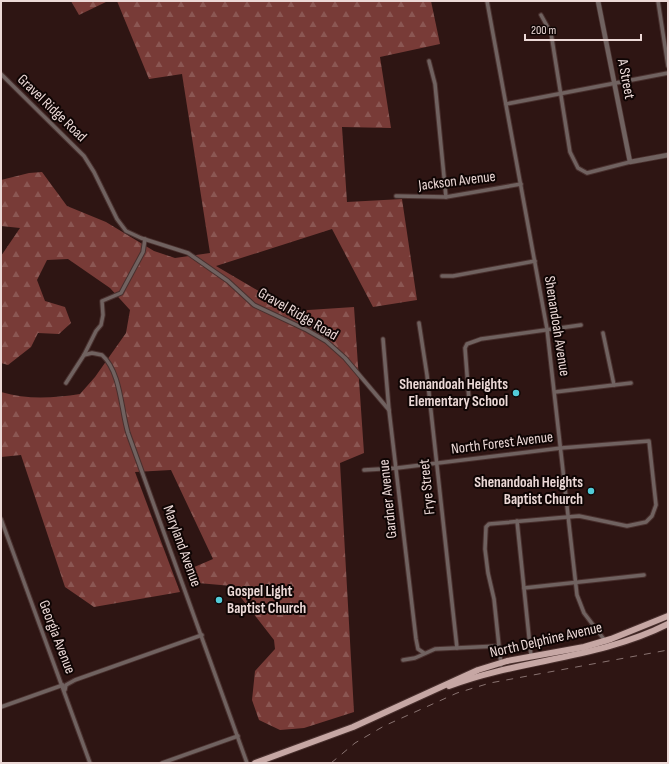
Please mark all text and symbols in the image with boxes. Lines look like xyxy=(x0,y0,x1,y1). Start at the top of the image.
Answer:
scale bar xyxy=(525,16,641,42)
text: 200 m xyxy=(531,23,557,38)
street label: A Street xyxy=(613,56,639,101)
street label: Gravel Ridge Road xyxy=(13,70,91,146)
street label: Jackson Avenue xyxy=(416,167,497,195)
street label: Shenandoah Avenue xyxy=(540,275,574,377)
street label: Gravel Ridge Road xyxy=(255,283,341,345)
place label: Shenandoah Heights Elementary School xyxy=(399,375,508,411)
marker: Shenandoah Heights Elementary School xyxy=(511,388,521,398)
street label: North Forest Avenue xyxy=(450,427,554,459)
street label: Frye Street xyxy=(415,458,439,516)
street label: Gardner Avenue xyxy=(374,459,402,539)
place label: Shenandoah Heights Baptist Church xyxy=(474,473,583,509)
marker: Shenandoah Heights Baptist Church xyxy=(586,486,596,496)
street label: Maryland Avenue xyxy=(159,503,205,589)
place label: Gospel Light Baptist Church xyxy=(227,582,306,618)
marker: Gospel Light Baptist Church xyxy=(214,595,224,605)
street label: Georgia Avenue xyxy=(34,598,80,676)
street label: North Delphine Avenue xyxy=(488,618,604,662)

